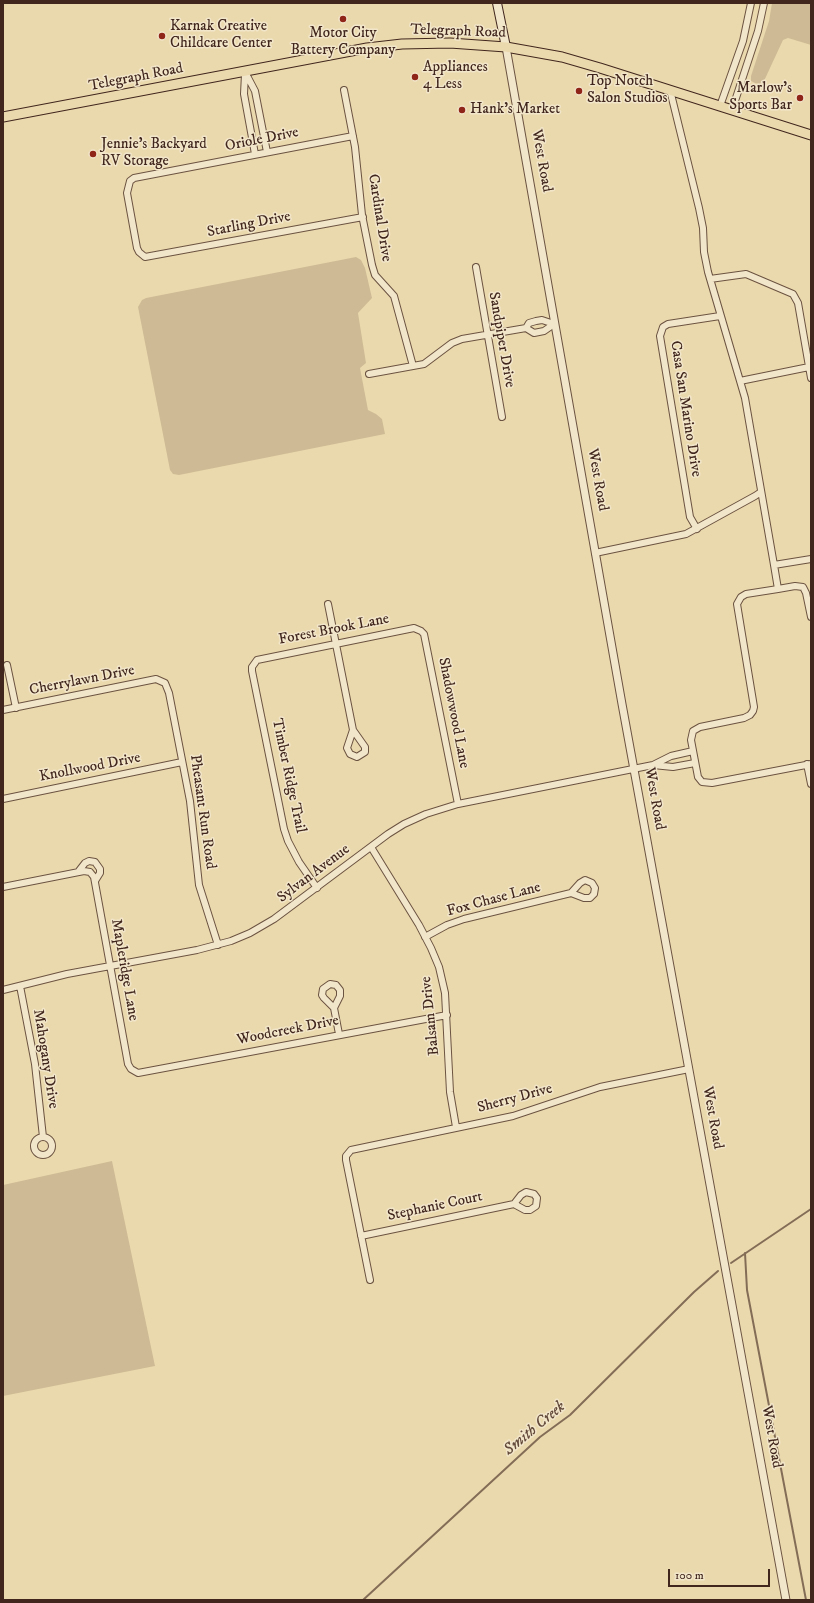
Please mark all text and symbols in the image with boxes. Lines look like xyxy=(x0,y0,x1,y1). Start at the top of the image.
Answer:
marker: Motor City Battery Company xyxy=(338,14,348,24)
place label: Karnak Creative Childcare Center xyxy=(170,18,272,53)
street label: Telegraph Road xyxy=(410,21,506,43)
place label: Motor City Battery Company xyxy=(291,25,395,60)
marker: Karnak Creative Childcare Center xyxy=(157,31,167,41)
place label: Appliances 4 Less xyxy=(423,59,488,94)
street label: Telegraph Road xyxy=(87,60,185,96)
marker: Appliances 4 Less xyxy=(410,72,420,82)
place label: Top Notch Salon Studios xyxy=(587,73,668,108)
place label: Marlow's Sports Bar xyxy=(729,80,792,115)
marker: Top Notch Salon Studios xyxy=(574,86,584,96)
marker: Marlow's Sports Bar xyxy=(795,93,805,103)
place label: Hank's Market xyxy=(470,101,560,119)
marker: Hank's Market xyxy=(457,105,467,115)
street label: Oriole Drive xyxy=(224,124,300,156)
street label: West Road xyxy=(527,128,555,194)
place label: Jennie's Backyard RV Storage xyxy=(101,136,207,171)
marker: Jennie's Backyard RV Storage xyxy=(88,149,98,159)
street label: Cardinal Drive xyxy=(363,173,395,263)
street label: Starling Drive xyxy=(206,208,292,242)
street label: Sandpiper Drive xyxy=(484,291,518,389)
street label: Casa San Marino Drive xyxy=(665,340,705,478)
street label: West Road xyxy=(583,447,611,513)
street label: Forest Brook Lane xyxy=(277,610,391,650)
street label: Shadowwood Lane xyxy=(433,656,473,770)
street label: Cherrylawn Drive xyxy=(28,662,136,700)
street label: Timber Ridge Trail xyxy=(267,717,309,835)
street label: Knollwood Drive xyxy=(38,749,142,787)
street label: Pheasant Run Road xyxy=(185,754,219,870)
street label: West Road xyxy=(640,766,668,832)
street label: Sylvan Avenue xyxy=(274,841,354,907)
street label: Fox Chase Lane xyxy=(445,879,543,921)
street label: Mapleridge Lane xyxy=(106,918,142,1022)
street label: Balsam Drive xyxy=(418,975,444,1057)
street label: Mahogany Drive xyxy=(28,1008,62,1110)
street label: Woodcreek Drive xyxy=(235,1012,341,1050)
street label: Sherry Drive xyxy=(476,1080,554,1118)
street label: West Road xyxy=(698,1085,726,1151)
street label: Stephanie Court xyxy=(386,1188,484,1226)
water label: Smith Creek xyxy=(500,1398,570,1460)
street label: West Road xyxy=(757,1404,785,1470)
scale bar xyxy=(670,1561,772,1587)
text: 100 m xyxy=(675,1568,704,1583)

